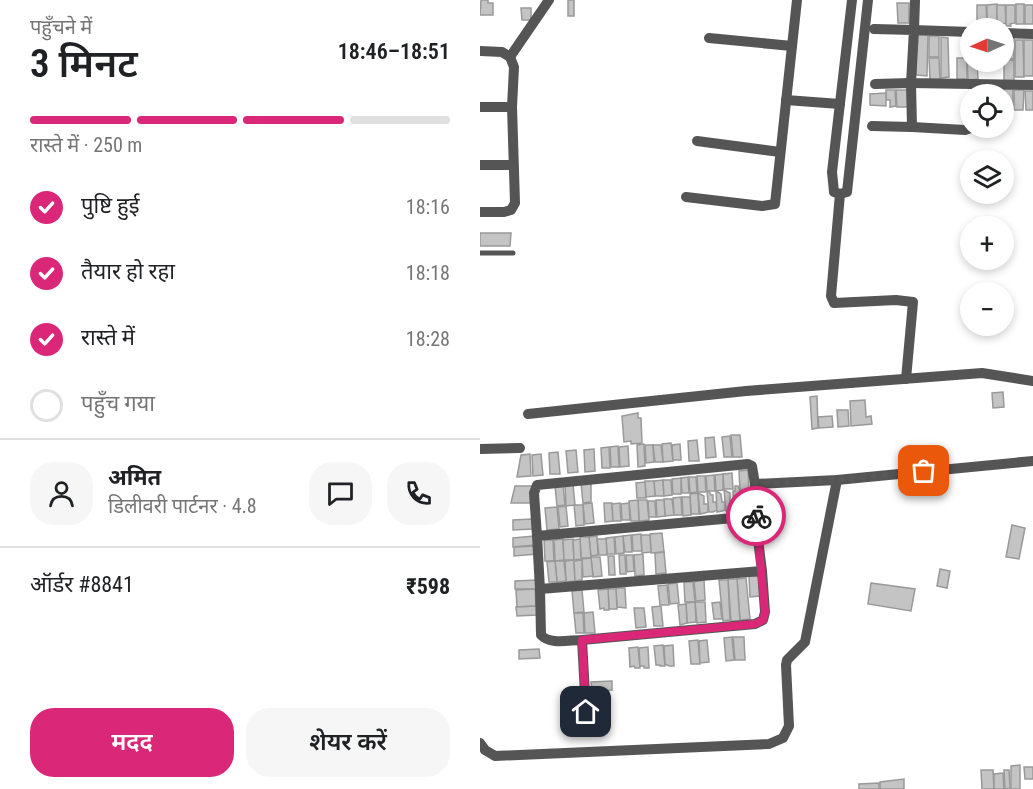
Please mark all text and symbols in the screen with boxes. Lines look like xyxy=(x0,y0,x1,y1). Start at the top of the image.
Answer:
text: पहुँचने में xyxy=(30,15,92,39)
north arrow xyxy=(960,18,1014,72)
map controls xyxy=(960,18,1014,336)
text: 18:46–18:51 xyxy=(338,39,450,64)
text: 3 मिनट xyxy=(30,41,138,87)
button: locate xyxy=(960,84,1014,138)
text: रास्ते में · 250 m xyxy=(30,133,142,157)
button: layers xyxy=(960,150,1014,204)
icon: check xyxy=(30,191,63,224)
text: पुष्टि हुई xyxy=(81,193,140,218)
text: 18:16 xyxy=(406,195,450,219)
button: + xyxy=(960,216,1014,270)
icon: check xyxy=(30,257,63,290)
text: तैयार हो रहा xyxy=(81,259,175,284)
text: 18:18 xyxy=(406,261,450,285)
button: − xyxy=(960,282,1014,336)
icon: check xyxy=(30,323,63,356)
text: रास्ते में xyxy=(81,325,135,350)
text: 18:28 xyxy=(406,327,450,351)
text: पहुँच गया xyxy=(81,391,155,416)
pin xyxy=(898,445,949,496)
icon: bag xyxy=(907,454,940,487)
button: person xyxy=(30,462,93,525)
button: chat xyxy=(309,462,372,525)
button: phone xyxy=(387,462,450,525)
text: अमित xyxy=(108,465,161,490)
courier xyxy=(726,486,786,546)
text: डिलीवरी पार्टनर · 4.8 xyxy=(108,494,257,518)
icon: bike xyxy=(740,500,773,533)
text: ऑर्डर #8841 xyxy=(30,572,134,597)
text: ₹598 xyxy=(406,574,450,599)
pin xyxy=(560,686,611,737)
icon: home xyxy=(569,695,602,728)
button: मदद xyxy=(30,708,234,777)
button: शेयर करें xyxy=(246,708,450,777)

